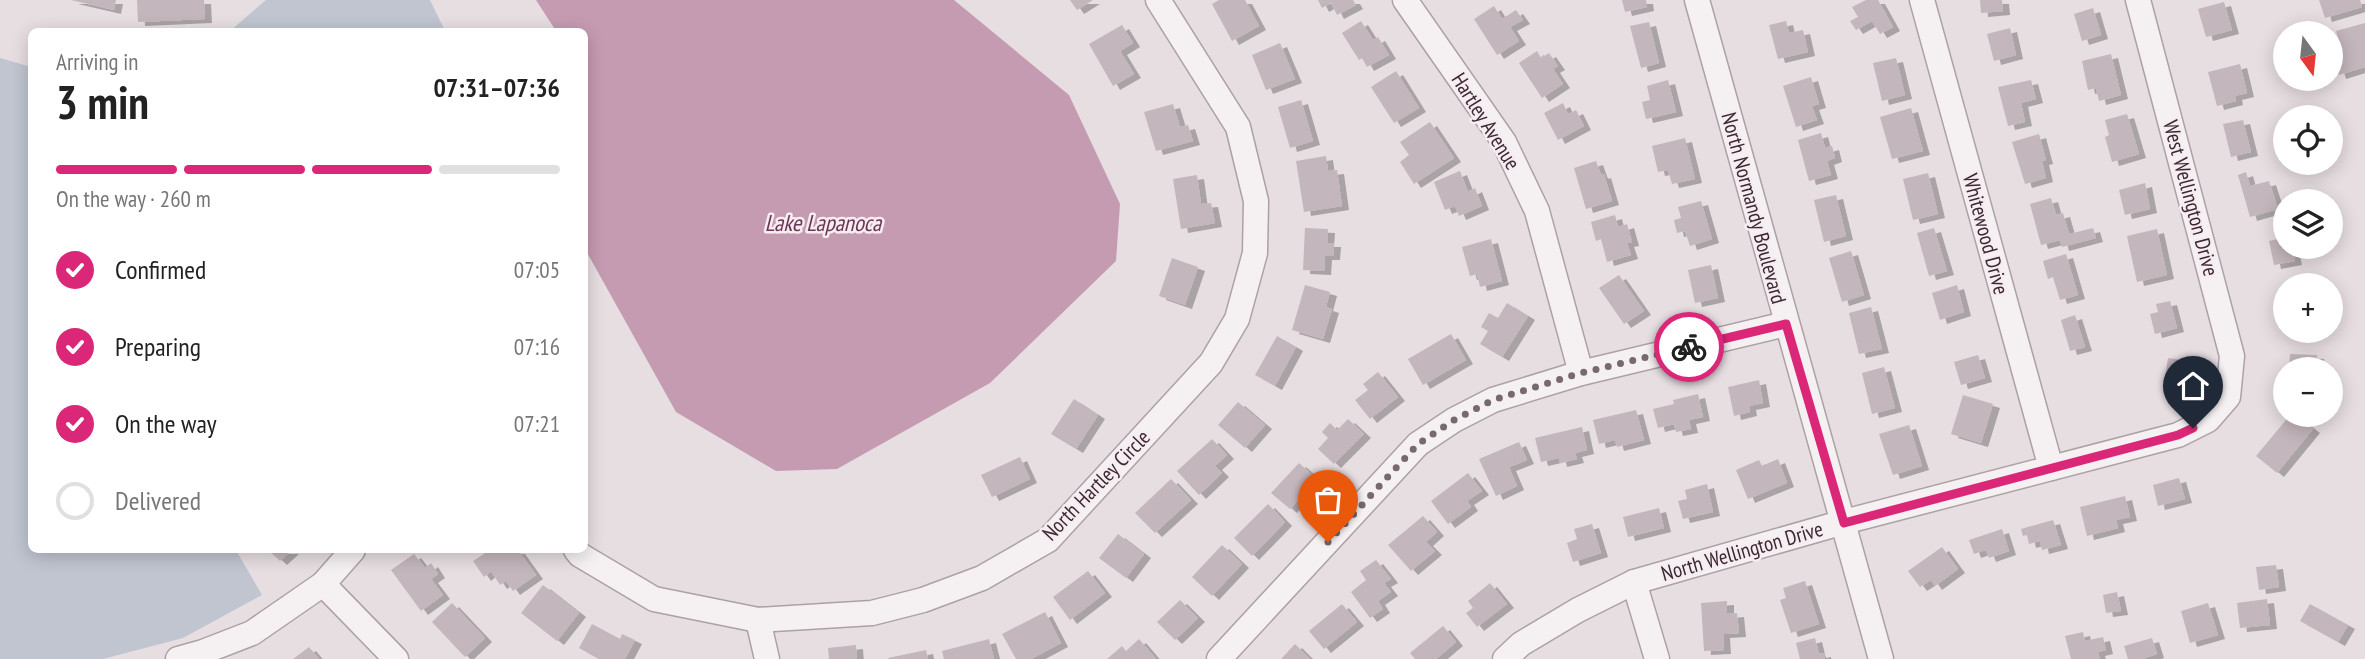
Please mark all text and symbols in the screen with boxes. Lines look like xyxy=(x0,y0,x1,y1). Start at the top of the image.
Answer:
north arrow xyxy=(2273,21,2343,91)
map controls xyxy=(2273,21,2343,427)
text: Arriving in xyxy=(56,47,138,76)
street label: Hartley Avenue xyxy=(1446,68,1526,174)
text: 07:31–07:36 xyxy=(433,71,560,104)
text: 3 min xyxy=(56,72,149,132)
button: locate xyxy=(2273,105,2343,175)
street label: North Normandy Boulevard xyxy=(1715,109,1793,307)
street label: West Wellington Drive xyxy=(2157,117,2225,279)
street label: Whitewood Drive xyxy=(1957,171,2015,297)
text: On the way · 260 m xyxy=(56,184,211,213)
button: layers xyxy=(2273,189,2343,259)
water label: Lake Lapanoca xyxy=(765,208,883,237)
icon: check xyxy=(56,251,94,289)
text: Confirmed xyxy=(115,253,206,286)
text: 07:05 xyxy=(514,255,560,284)
button: + xyxy=(2273,273,2343,343)
courier xyxy=(1654,312,1724,382)
icon: check xyxy=(56,328,94,366)
icon: bike xyxy=(1670,328,1708,366)
text: Preparing xyxy=(115,330,201,363)
text: 07:16 xyxy=(514,332,560,361)
pin xyxy=(2163,356,2223,428)
button: − xyxy=(2273,357,2343,427)
icon: home xyxy=(2174,367,2212,405)
icon: check xyxy=(56,405,94,443)
text: On the way xyxy=(115,407,217,440)
text: 07:21 xyxy=(514,409,560,438)
street label: North Hartley Circle xyxy=(1036,424,1156,546)
pin xyxy=(1298,470,1358,542)
icon: bag xyxy=(1309,481,1347,519)
text: Delivered xyxy=(115,484,201,517)
street label: North Wellington Drive xyxy=(1658,515,1826,587)

